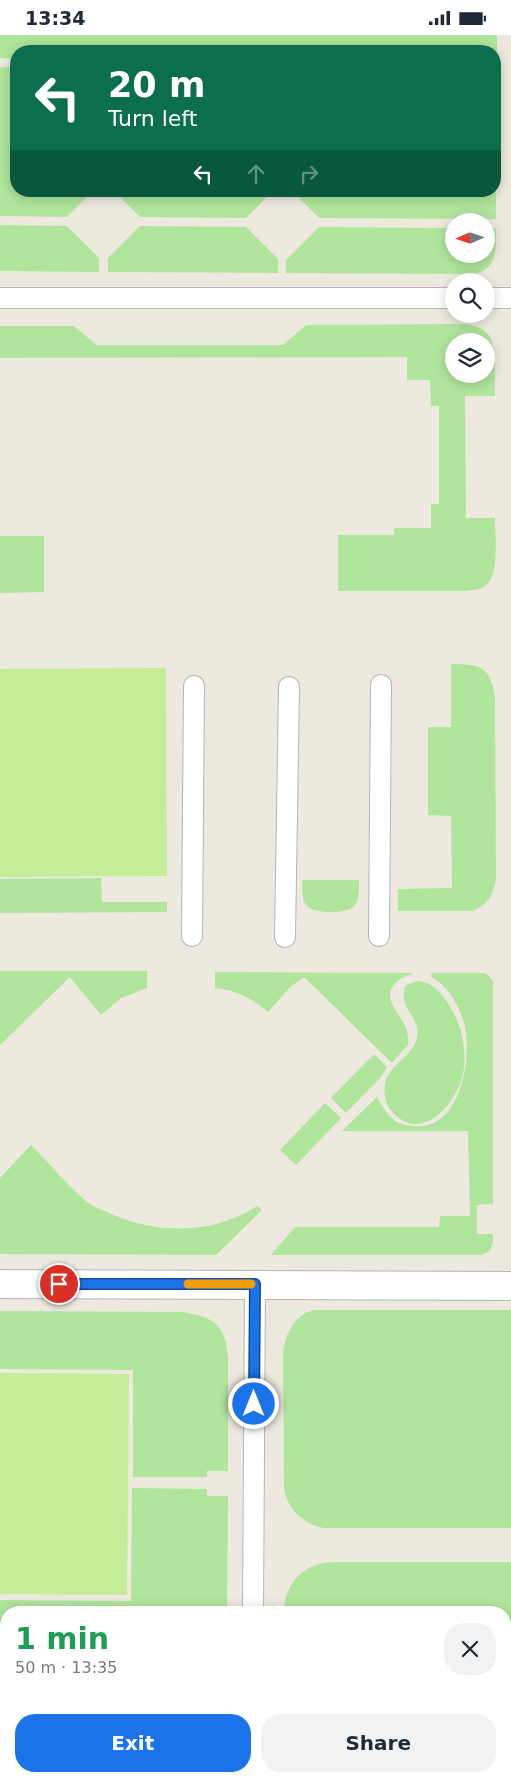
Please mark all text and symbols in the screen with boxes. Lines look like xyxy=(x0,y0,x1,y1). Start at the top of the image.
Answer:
text: 13:34 xyxy=(25,7,85,29)
icon: left xyxy=(25,65,90,130)
text: 20 m xyxy=(108,65,205,105)
text: Turn left xyxy=(108,106,197,131)
icon: left xyxy=(189,160,217,188)
icon: ahead xyxy=(242,160,270,188)
icon: right xyxy=(295,160,323,188)
north arrow xyxy=(445,213,495,263)
map controls xyxy=(445,213,495,383)
button: search xyxy=(445,273,495,323)
button: layers xyxy=(445,333,495,383)
pin xyxy=(38,1263,80,1305)
icon: arrive xyxy=(45,1270,73,1298)
position arrow xyxy=(227,1377,279,1429)
text: 1 min xyxy=(15,1621,109,1656)
button: close xyxy=(444,1623,496,1675)
text: 50 m · 13:35 xyxy=(15,1658,117,1677)
button: Exit xyxy=(15,1714,251,1772)
button: Share xyxy=(261,1714,496,1772)

